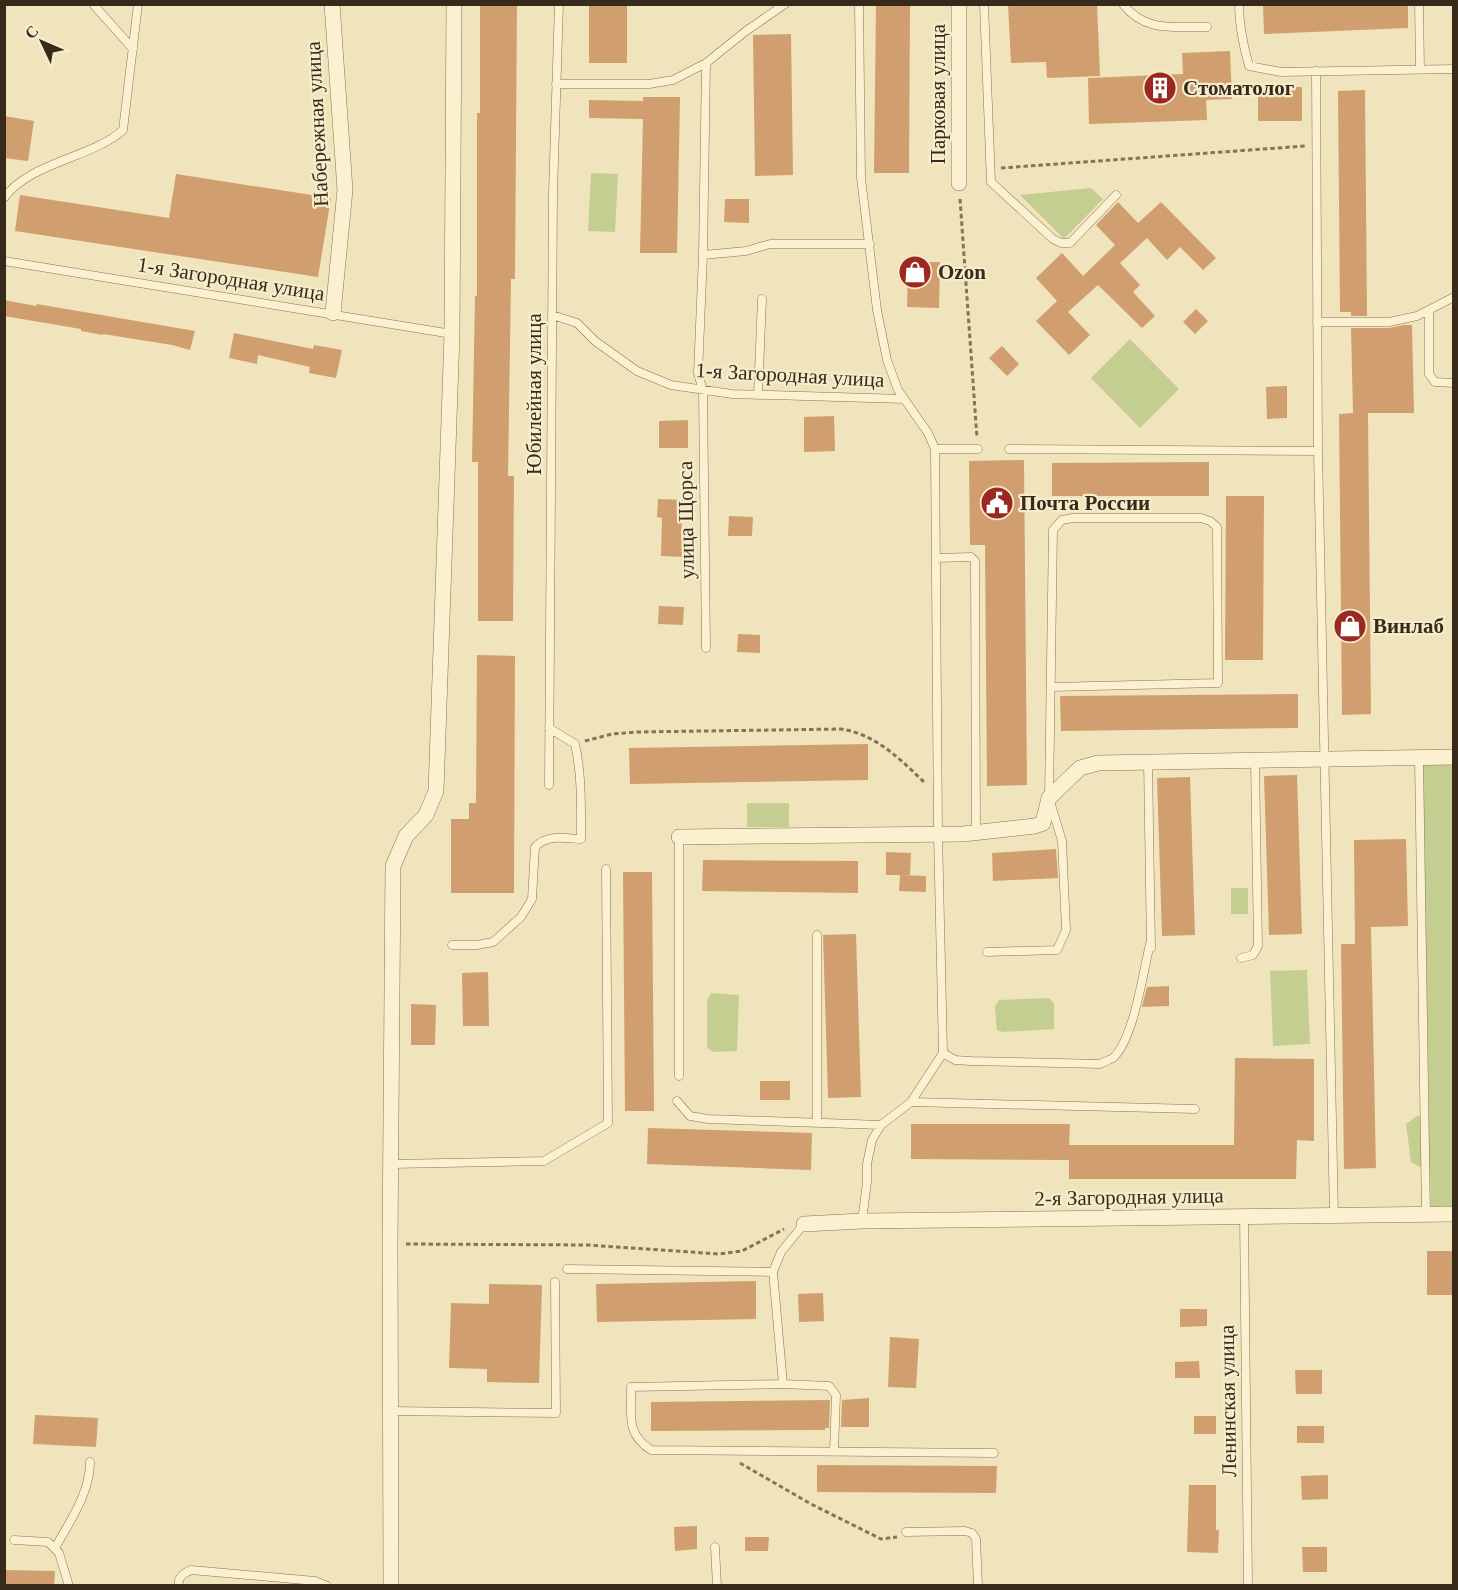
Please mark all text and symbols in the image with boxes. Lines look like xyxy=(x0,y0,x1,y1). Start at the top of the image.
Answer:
north arrow xyxy=(12,12,72,72)
text: С xyxy=(21,22,42,42)
street label: Парковая улица xyxy=(926,23,950,164)
street label: Набережная улица xyxy=(301,40,333,207)
building icon: Стоматолог xyxy=(1142,70,1178,106)
place label: Стоматолог xyxy=(1183,76,1294,100)
street label: 1-я Загородная улица xyxy=(136,252,327,306)
shop icon: Ozon xyxy=(897,254,933,290)
place label: Ozon xyxy=(938,260,986,284)
street label: Юбилейная улица xyxy=(522,312,546,475)
street label: 1-я Загородная улица xyxy=(695,358,886,392)
street label: улица Щорса xyxy=(673,460,699,579)
public building icon: Почта России xyxy=(979,485,1015,521)
place label: Почта России xyxy=(1020,491,1150,515)
shop icon: Винлаб xyxy=(1332,608,1368,644)
place label: Винлаб xyxy=(1373,614,1444,638)
street label: 2-я Загородная улица xyxy=(1034,1183,1224,1211)
street label: Ленинская улица xyxy=(1215,1324,1241,1477)

